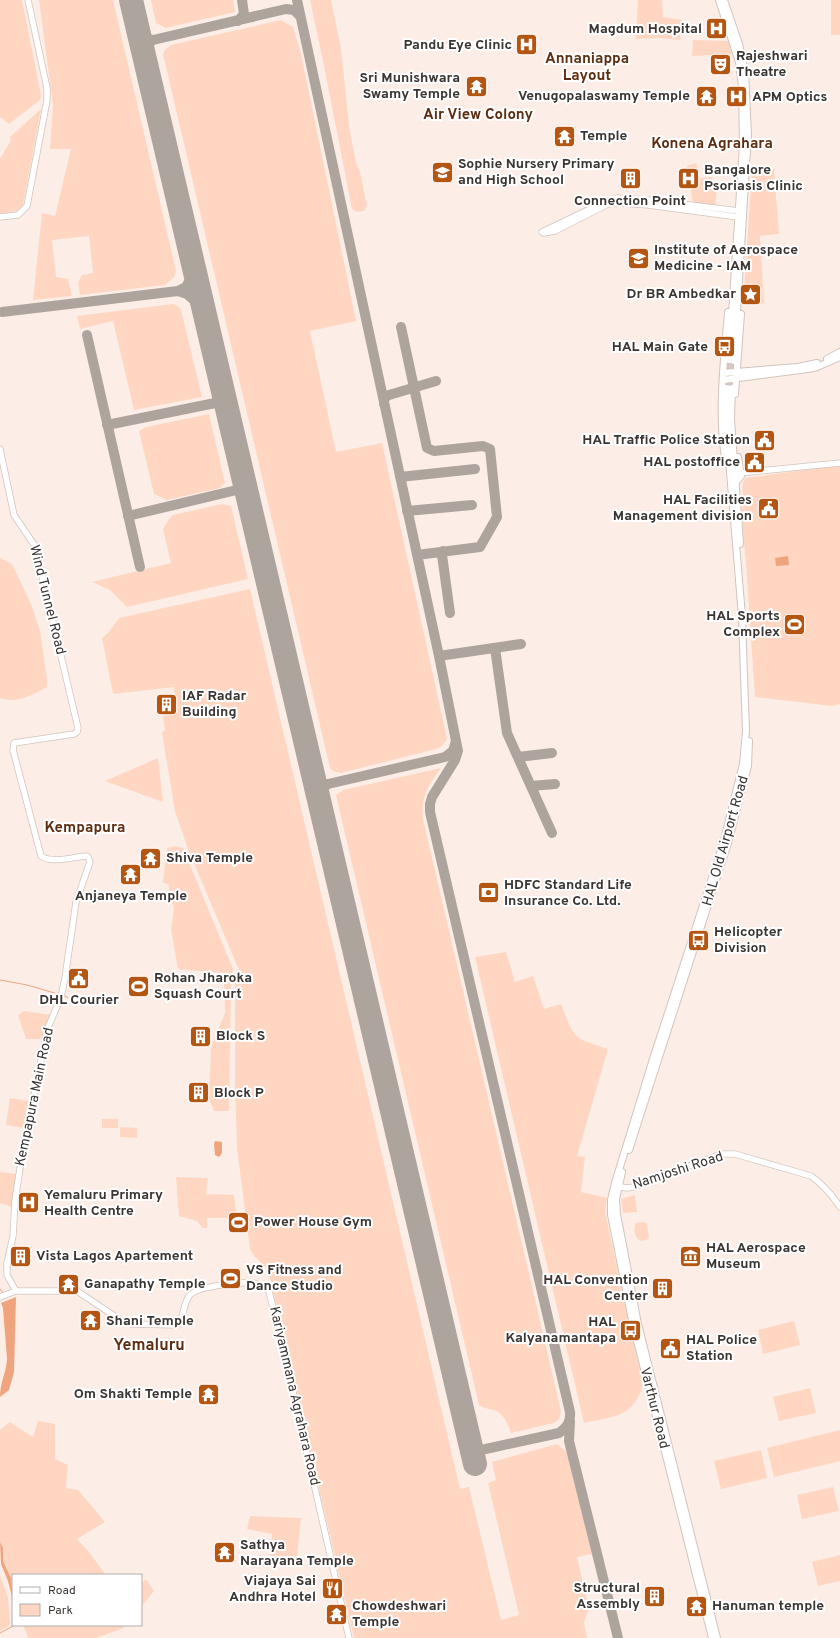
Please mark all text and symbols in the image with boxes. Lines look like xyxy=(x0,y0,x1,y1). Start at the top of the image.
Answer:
hospital icon: Magdum Hospital xyxy=(704,16,730,42)
place label: Magdum Hospital xyxy=(589,21,702,38)
hospital icon: Pandu Eye Clinic xyxy=(514,32,540,58)
place label: Pandu Eye Clinic xyxy=(403,37,512,54)
place label: Rajeshwari Theatre xyxy=(736,48,808,81)
district label: Annaniappa Layout xyxy=(545,50,629,86)
theatre icon: Rajeshwari Theatre xyxy=(707,51,733,77)
place label: Sri Munishwara Swamy Temple xyxy=(360,70,460,103)
temple icon: Sri Munishwara Swamy Temple xyxy=(463,73,489,99)
temple icon: Venugopalaswamy Temple xyxy=(693,83,719,109)
hospital icon: APM Optics xyxy=(723,84,749,110)
place label: Venugopalaswamy Temple xyxy=(518,88,690,105)
place label: APM Optics xyxy=(752,89,827,106)
district label: Air View Colony xyxy=(423,106,534,125)
temple icon: Temple xyxy=(552,123,578,149)
place label: Temple xyxy=(580,128,628,145)
district label: Konena Agrahara xyxy=(651,135,773,154)
place label: Sophie Nursery Primary and High School xyxy=(458,156,615,189)
school or university icon: Sophie Nursery Primary and High School xyxy=(430,159,456,185)
place label: Bangalore Psoriasis Clinic xyxy=(704,162,803,195)
hospital icon: Bangalore Psoriasis Clinic xyxy=(675,165,701,191)
building icon: Connection Point xyxy=(617,166,643,192)
place label: Connection Point xyxy=(574,193,686,210)
place label: Institute of Aerospace Medicine - IAM xyxy=(654,242,798,275)
school or university icon: Institute of Aerospace Medicine - IAM xyxy=(626,245,652,271)
place icon: Dr BR Ambedkar xyxy=(738,281,764,307)
place label: Dr BR Ambedkar xyxy=(627,286,736,303)
bus stop icon: HAL Main Gate xyxy=(711,334,737,360)
place label: HAL Main Gate xyxy=(612,339,708,356)
public building icon: HAL Traffic Police Station xyxy=(752,427,778,453)
place label: HAL Traffic Police Station xyxy=(582,432,750,449)
public building icon: HAL postoffice xyxy=(742,449,768,475)
place label: HAL postoffice xyxy=(643,454,740,471)
place label: HAL Facilities Management division xyxy=(613,492,752,525)
public building icon: HAL Facilities Management division xyxy=(755,495,781,521)
street label: Wind Tunnel Road xyxy=(25,543,69,657)
place label: HAL Sports Complex xyxy=(706,608,780,641)
sports icon: HAL Sports Complex xyxy=(782,611,808,637)
place label: IAF Radar Building xyxy=(182,688,247,721)
building icon: IAF Radar Building xyxy=(154,691,180,717)
street label: HAL Old Airport Road xyxy=(699,774,753,908)
district label: Kempapura xyxy=(45,819,125,838)
temple icon: Shiva Temple xyxy=(137,845,163,871)
place label: Shiva Temple xyxy=(166,850,253,867)
temple icon: Anjaneya Temple xyxy=(118,861,144,887)
place label: HDFC Standard Life Insurance Co. Ltd. xyxy=(504,877,632,910)
bank icon: HDFC Standard Life Insurance Co. Ltd. xyxy=(476,880,502,906)
place label: Anjaneya Temple xyxy=(75,888,187,905)
place label: Helicopter Division xyxy=(714,924,783,957)
bus stop icon: Helicopter Division xyxy=(686,927,712,953)
public building icon: DHL Courier xyxy=(66,965,92,991)
place label: Rohan Jharoka Squash Court xyxy=(154,970,252,1003)
sports icon: Rohan Jharoka Squash Court xyxy=(126,973,152,999)
place label: DHL Courier xyxy=(39,992,119,1009)
building icon: Block S xyxy=(188,1023,214,1049)
street label: Kempapura Main Road xyxy=(12,1026,58,1168)
place label: Block S xyxy=(216,1028,265,1045)
building icon: Block P xyxy=(186,1080,212,1106)
place label: Block P xyxy=(214,1085,264,1102)
street label: Namjoshi Road xyxy=(631,1148,725,1194)
place label: Yemaluru Primary Health Centre xyxy=(44,1187,163,1220)
hospital icon: Yemaluru Primary Health Centre xyxy=(15,1190,41,1216)
sports icon: Power House Gym xyxy=(225,1209,251,1235)
place label: Power House Gym xyxy=(254,1214,372,1231)
place label: HAL Aerospace Museum xyxy=(706,1240,806,1273)
building icon: Vista Lagos Apartement xyxy=(8,1243,34,1269)
museum icon: HAL Aerospace Museum xyxy=(677,1243,703,1269)
place label: Vista Lagos Apartement xyxy=(36,1248,193,1265)
place label: VS Fitness and Dance Studio xyxy=(246,1262,342,1295)
sports icon: VS Fitness and Dance Studio xyxy=(217,1265,243,1291)
temple icon: Ganapathy Temple xyxy=(56,1271,82,1297)
place label: HAL Convention Center xyxy=(543,1272,648,1305)
building icon: HAL Convention Center xyxy=(650,1275,676,1301)
place label: Ganapathy Temple xyxy=(84,1276,206,1293)
street label: Kariyammana Agrahara Road xyxy=(265,1305,323,1487)
temple icon: Shani Temple xyxy=(77,1308,103,1334)
place label: Shani Temple xyxy=(106,1313,194,1330)
place label: HAL Kalyanamantapa xyxy=(505,1314,616,1347)
bus stop icon: HAL Kalyanamantapa xyxy=(618,1317,644,1343)
place label: HAL Police Station xyxy=(686,1332,757,1365)
public building icon: HAL Police Station xyxy=(657,1335,683,1361)
district label: Yemaluru xyxy=(113,1336,185,1356)
street label: Varthur Road xyxy=(636,1365,672,1451)
temple icon: Om Shakti Temple xyxy=(195,1381,221,1407)
place label: Om Shakti Temple xyxy=(74,1386,192,1403)
place label: Sathya Narayana Temple xyxy=(240,1537,354,1570)
temple icon: Sathya Narayana Temple xyxy=(211,1540,237,1566)
place label: Viajaya Sai Andhra Hotel xyxy=(229,1573,316,1606)
legend xyxy=(12,1574,142,1626)
restaurant icon: Viajaya Sai Andhra Hotel xyxy=(319,1576,345,1602)
place label: Structural Assembly xyxy=(574,1580,640,1613)
text: Road xyxy=(48,1583,76,1599)
building icon: Structural Assembly xyxy=(642,1583,668,1609)
temple icon: Hanuman temple xyxy=(683,1593,709,1619)
place label: Chowdeshwari Temple xyxy=(352,1598,446,1631)
place label: Hanuman temple xyxy=(712,1598,824,1615)
temple icon: Chowdeshwari Temple xyxy=(324,1601,350,1627)
text: Park xyxy=(48,1603,73,1619)

